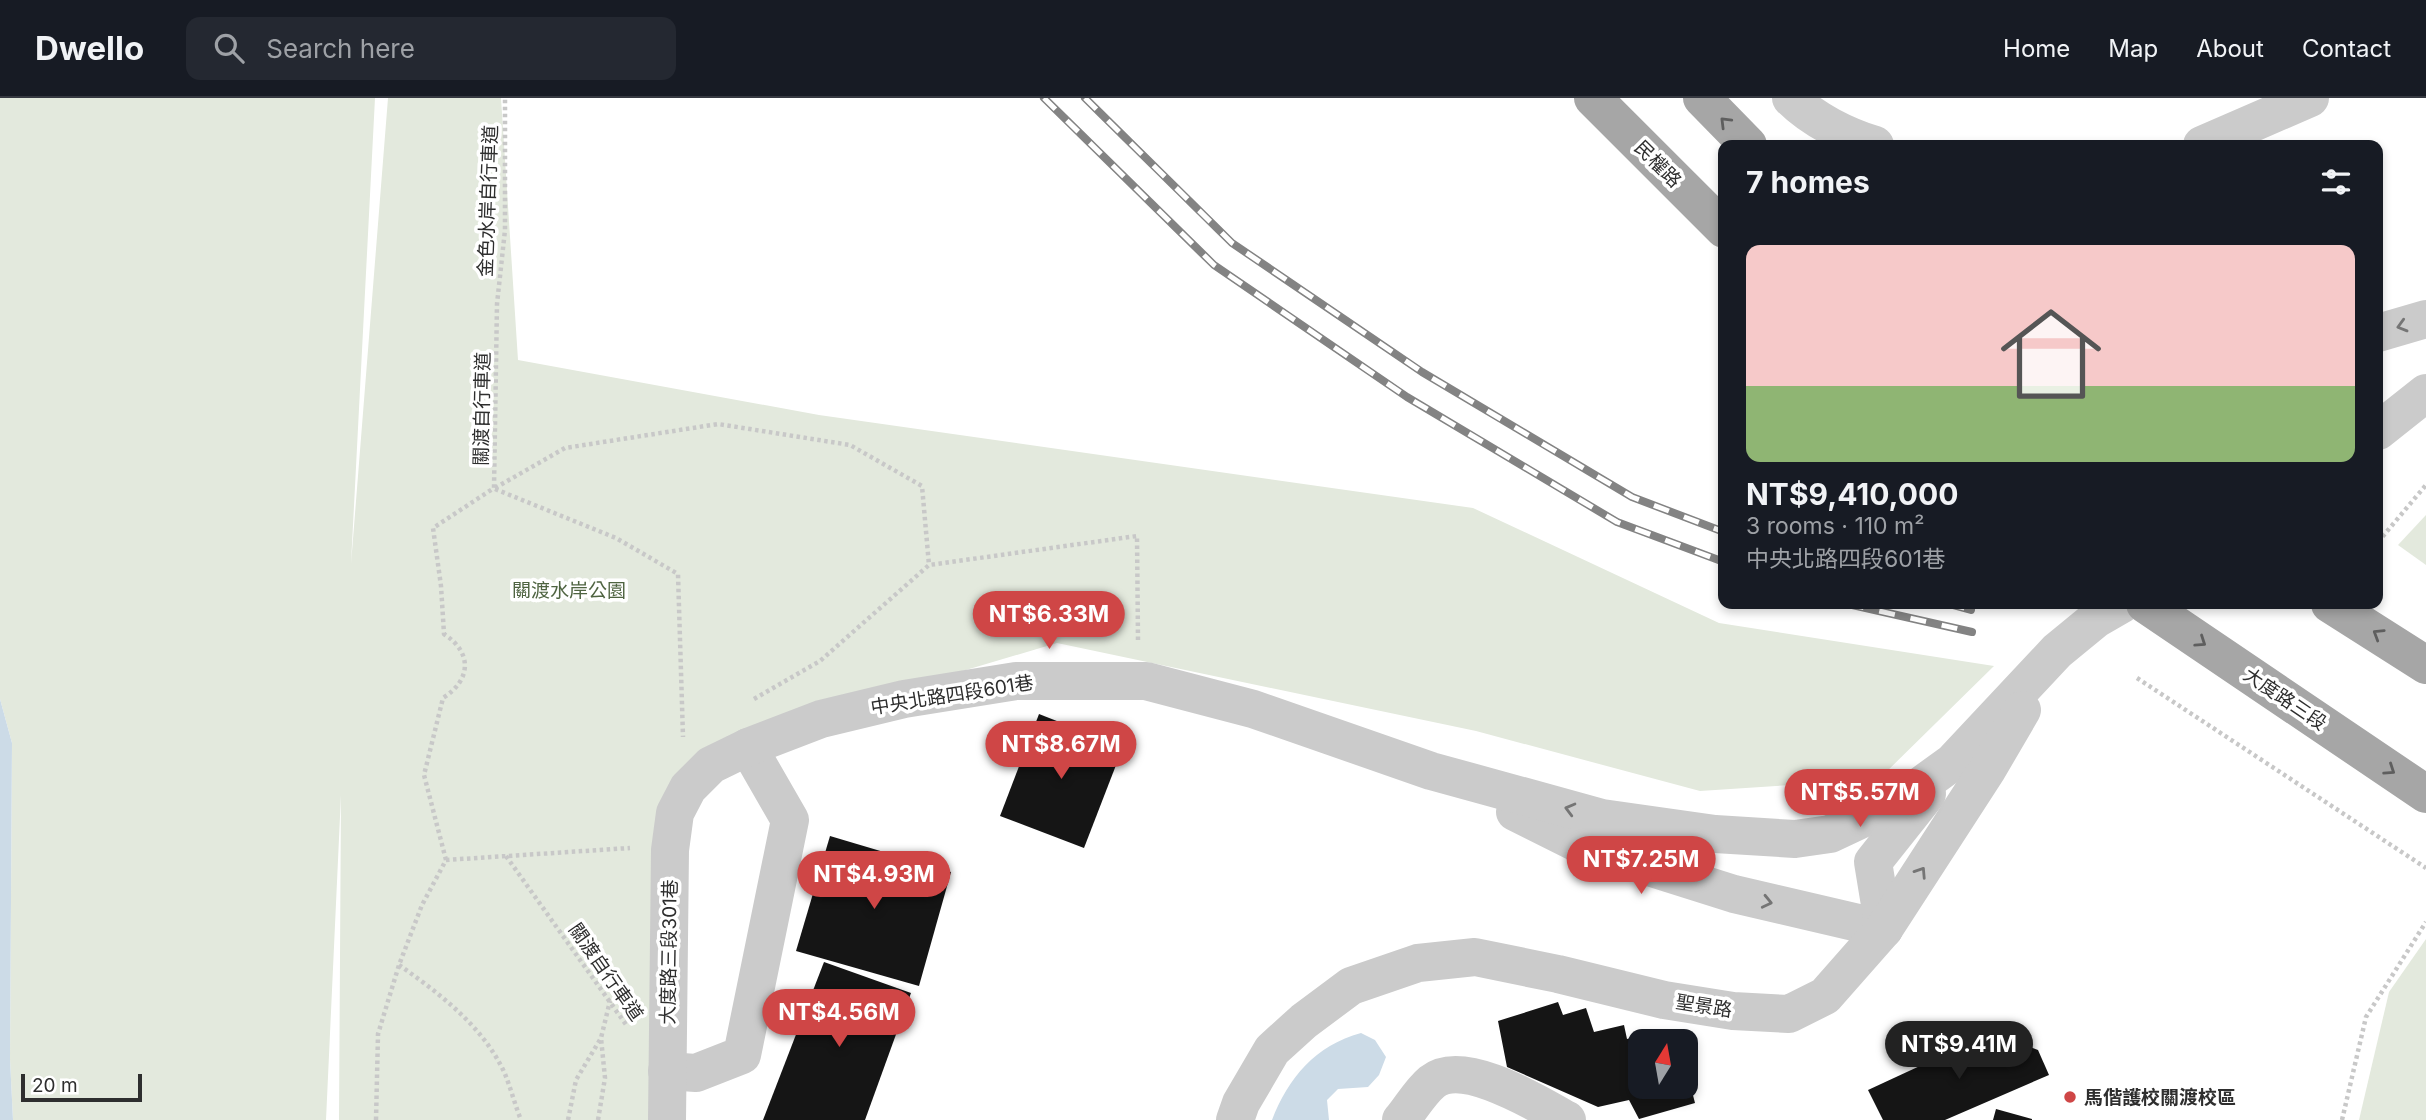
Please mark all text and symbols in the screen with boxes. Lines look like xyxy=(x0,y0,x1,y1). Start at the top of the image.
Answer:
search box xyxy=(186,17,676,80)
text: Dwello xyxy=(35,28,144,68)
icon: search xyxy=(210,29,248,67)
text: Search here xyxy=(266,33,415,64)
text: Home xyxy=(2003,34,2070,63)
text: Map xyxy=(2108,34,2158,63)
text: About xyxy=(2196,34,2264,63)
text: Contact xyxy=(2302,34,2391,63)
one-way arrow xyxy=(1721,117,1734,130)
street label: 金色水岸自行車道 xyxy=(474,125,502,277)
street label: 民權路 xyxy=(1630,136,1686,192)
icon: filters xyxy=(2317,163,2355,201)
text: 7 homes xyxy=(1746,164,1870,200)
icon: home xyxy=(1988,291,2114,417)
one-way arrow xyxy=(2396,318,2408,333)
street label: 關渡自行車道 xyxy=(470,352,494,466)
text: NT$9,410,000 xyxy=(1746,476,1958,512)
text: 3 rooms · 110 m² xyxy=(1746,512,1924,540)
text: 中央北路四段601巷 xyxy=(1746,545,1945,573)
park label: 關渡水岸公園 xyxy=(512,579,626,602)
pin: NT$6.33M xyxy=(977,592,1121,651)
text: NT$6.33M xyxy=(989,600,1109,628)
one-way arrow xyxy=(2373,630,2386,643)
one-way arrow xyxy=(2194,634,2207,647)
street label: 大度路三段 xyxy=(2239,663,2331,735)
street label: 中央北路四段601巷 xyxy=(869,671,1035,719)
pin: NT$8.67M xyxy=(989,722,1133,781)
text: NT$8.67M xyxy=(1001,730,1121,758)
one-way arrow xyxy=(2382,762,2395,774)
pin: NT$5.57M xyxy=(1788,770,1932,829)
text: NT$5.57M xyxy=(1800,778,1920,806)
one-way arrow xyxy=(1564,803,1576,818)
pin: NT$7.25M xyxy=(1569,836,1713,896)
text: NT$7.25M xyxy=(1583,845,1699,873)
pin: NT$4.93M xyxy=(802,852,946,911)
text: NT$4.93M xyxy=(813,860,935,888)
one-way arrow xyxy=(1913,866,1926,879)
street label: 大度路三段301巷 xyxy=(656,879,682,1025)
one-way arrow xyxy=(1761,894,1773,908)
street label: 關渡自行車道 xyxy=(564,919,648,1025)
pin: NT$4.56M xyxy=(767,990,911,1049)
street label: 聖景路 xyxy=(1674,990,1734,1022)
text: NT$4.56M xyxy=(778,998,900,1026)
pin: NT$9.41M xyxy=(1887,1021,2031,1081)
north arrow xyxy=(1628,1029,1698,1099)
map controls xyxy=(1628,1029,1698,1099)
text: NT$9.41M xyxy=(1901,1030,2017,1058)
scale bar xyxy=(21,1071,142,1103)
text: 20 m xyxy=(32,1074,78,1097)
place label: 馬偕護校關渡校區 xyxy=(2084,1086,2236,1109)
marker: 馬偕護校關渡校區 xyxy=(2062,1089,2078,1105)

